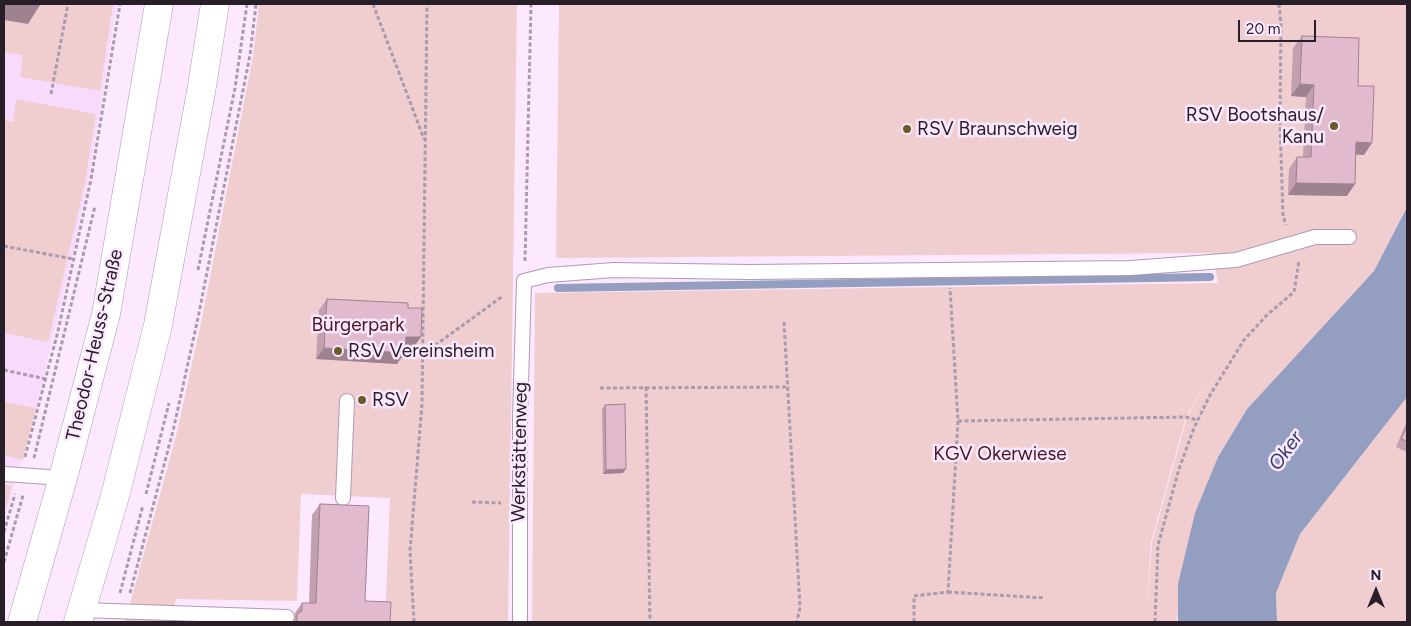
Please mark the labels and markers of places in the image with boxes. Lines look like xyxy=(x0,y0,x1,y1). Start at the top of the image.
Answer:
place label: RSV Bootshaus/ Kanu xyxy=(1186,104,1324,148)
place label: RSV Braunschweig xyxy=(917,118,1078,140)
marker: RSV Bootshaus/ Kanu xyxy=(1328,120,1340,132)
marker: RSV Braunschweig xyxy=(901,123,913,135)
place label: RSV Vereinsheim xyxy=(348,340,494,362)
marker: RSV Vereinsheim xyxy=(332,345,344,357)
place label: RSV xyxy=(372,389,409,411)
marker: RSV xyxy=(356,394,368,406)

